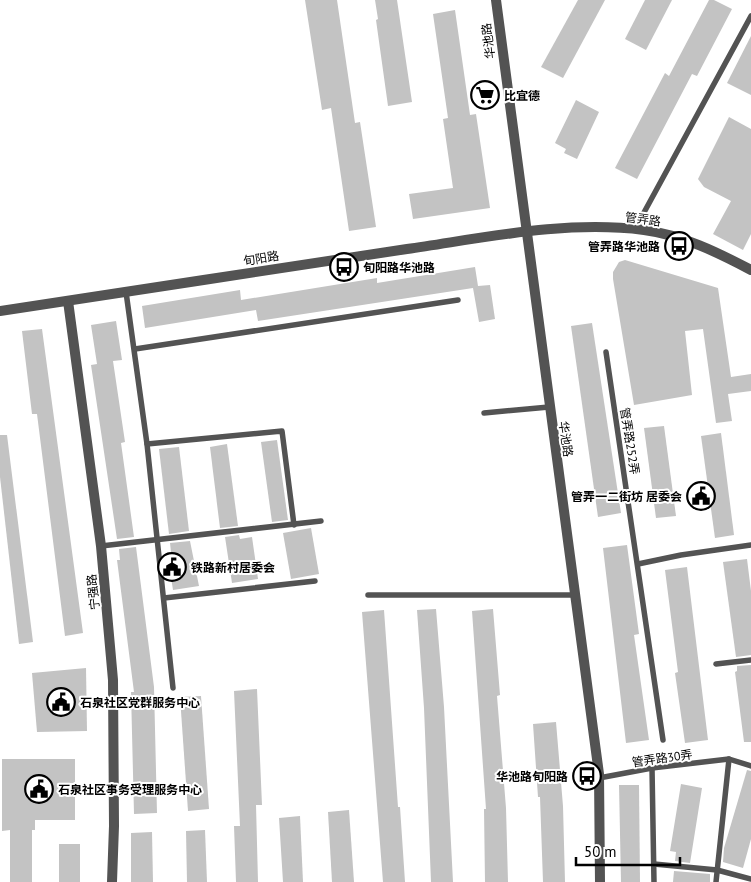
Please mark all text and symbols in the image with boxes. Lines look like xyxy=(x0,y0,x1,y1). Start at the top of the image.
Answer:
street label: 华池路 xyxy=(478,22,498,60)
supermarket icon: 比宜德 xyxy=(470,80,500,110)
place label: 比宜德 xyxy=(504,88,540,103)
street label: 管弄路 xyxy=(624,209,662,229)
bus stop icon: 管弄路华池路 xyxy=(664,231,694,261)
place label: 管弄路华池路 xyxy=(588,239,660,254)
street label: 旬阳路 xyxy=(242,248,280,268)
bus stop icon: 旬阳路华池路 xyxy=(329,252,359,282)
place label: 旬阳路华池路 xyxy=(363,260,435,275)
street label: 管弄路252弄 xyxy=(617,406,643,476)
street label: 华池路 xyxy=(556,420,576,458)
public building icon: 管弄一二街坊 居委会 xyxy=(686,481,716,511)
place label: 管弄一二街坊 居委会 xyxy=(571,489,682,504)
public building icon: 铁路新村居委会 xyxy=(157,552,187,582)
place label: 铁路新村居委会 xyxy=(191,560,275,575)
street label: 宁强路 xyxy=(84,573,102,611)
public building icon: 石泉社区党群服务中心 xyxy=(46,687,76,717)
place label: 石泉社区党群服务中心 xyxy=(80,695,200,710)
street label: 管弄路30弄 xyxy=(631,746,693,770)
bus stop icon: 华池路旬阳路 xyxy=(572,761,602,791)
place label: 华池路旬阳路 xyxy=(496,769,568,784)
public building icon: 石泉社区事务受理服务中心 xyxy=(24,774,54,804)
place label: 石泉社区事务受理服务中心 xyxy=(58,782,202,797)
scale bar xyxy=(576,834,680,866)
text: 50 m xyxy=(584,842,617,861)

